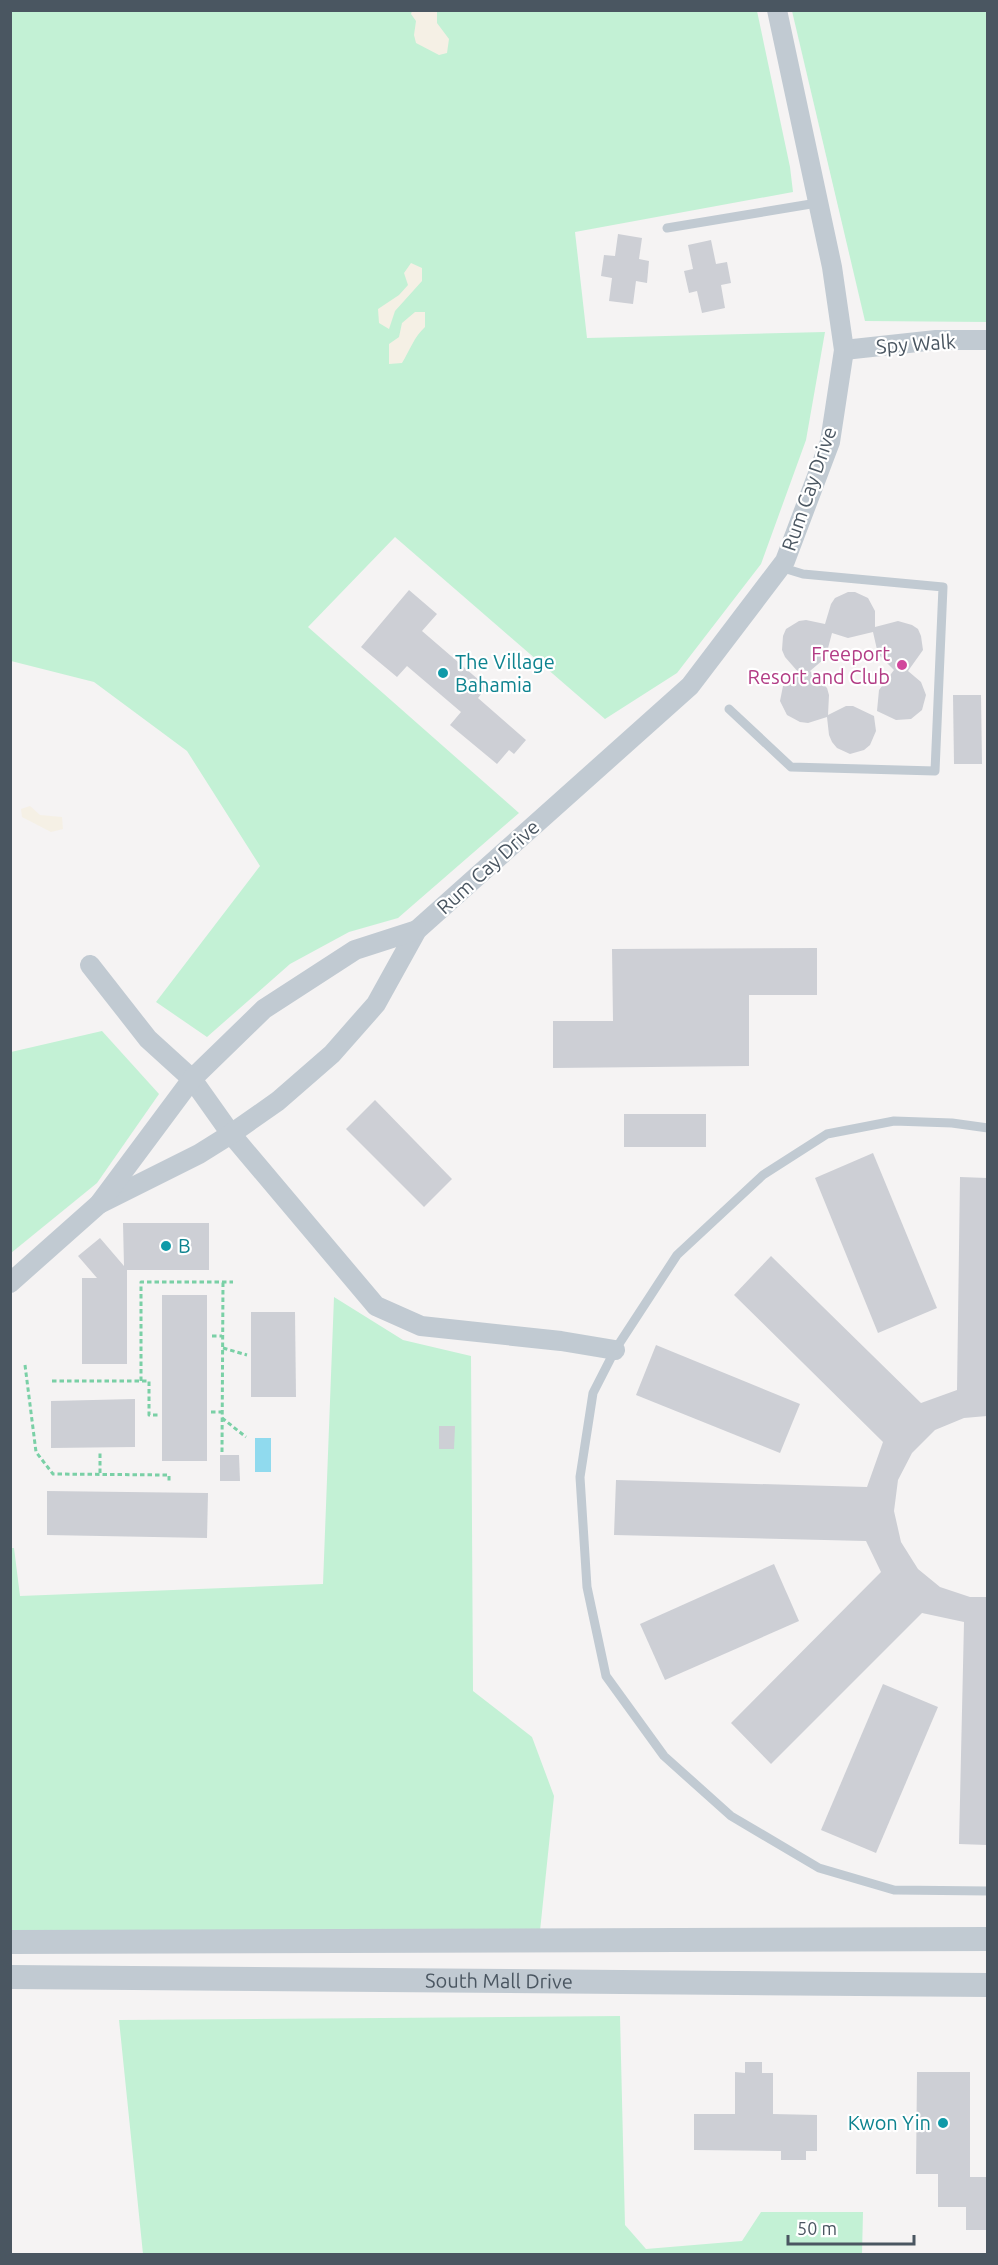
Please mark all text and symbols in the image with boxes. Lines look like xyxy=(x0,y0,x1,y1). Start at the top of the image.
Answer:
street label: Spy Walk xyxy=(875,329,957,358)
street label: Rum Cay Drive xyxy=(777,424,841,554)
place label: Freeport Resort and Club xyxy=(748,642,890,688)
place label: The Village Bahamia xyxy=(455,650,555,696)
marker: Freeport Resort and Club xyxy=(895,658,909,672)
marker: The Village Bahamia xyxy=(436,666,450,680)
street label: Rum Cay Drive xyxy=(432,815,544,919)
place label: B xyxy=(178,1234,191,1257)
marker: B xyxy=(159,1239,173,1253)
street label: South Mall Drive xyxy=(425,1968,573,1993)
place label: Kwon Yin xyxy=(848,2111,931,2134)
marker: Kwon Yin xyxy=(936,2116,950,2130)
scale bar xyxy=(788,2208,914,2246)
text: 50 m xyxy=(797,2218,837,2238)

